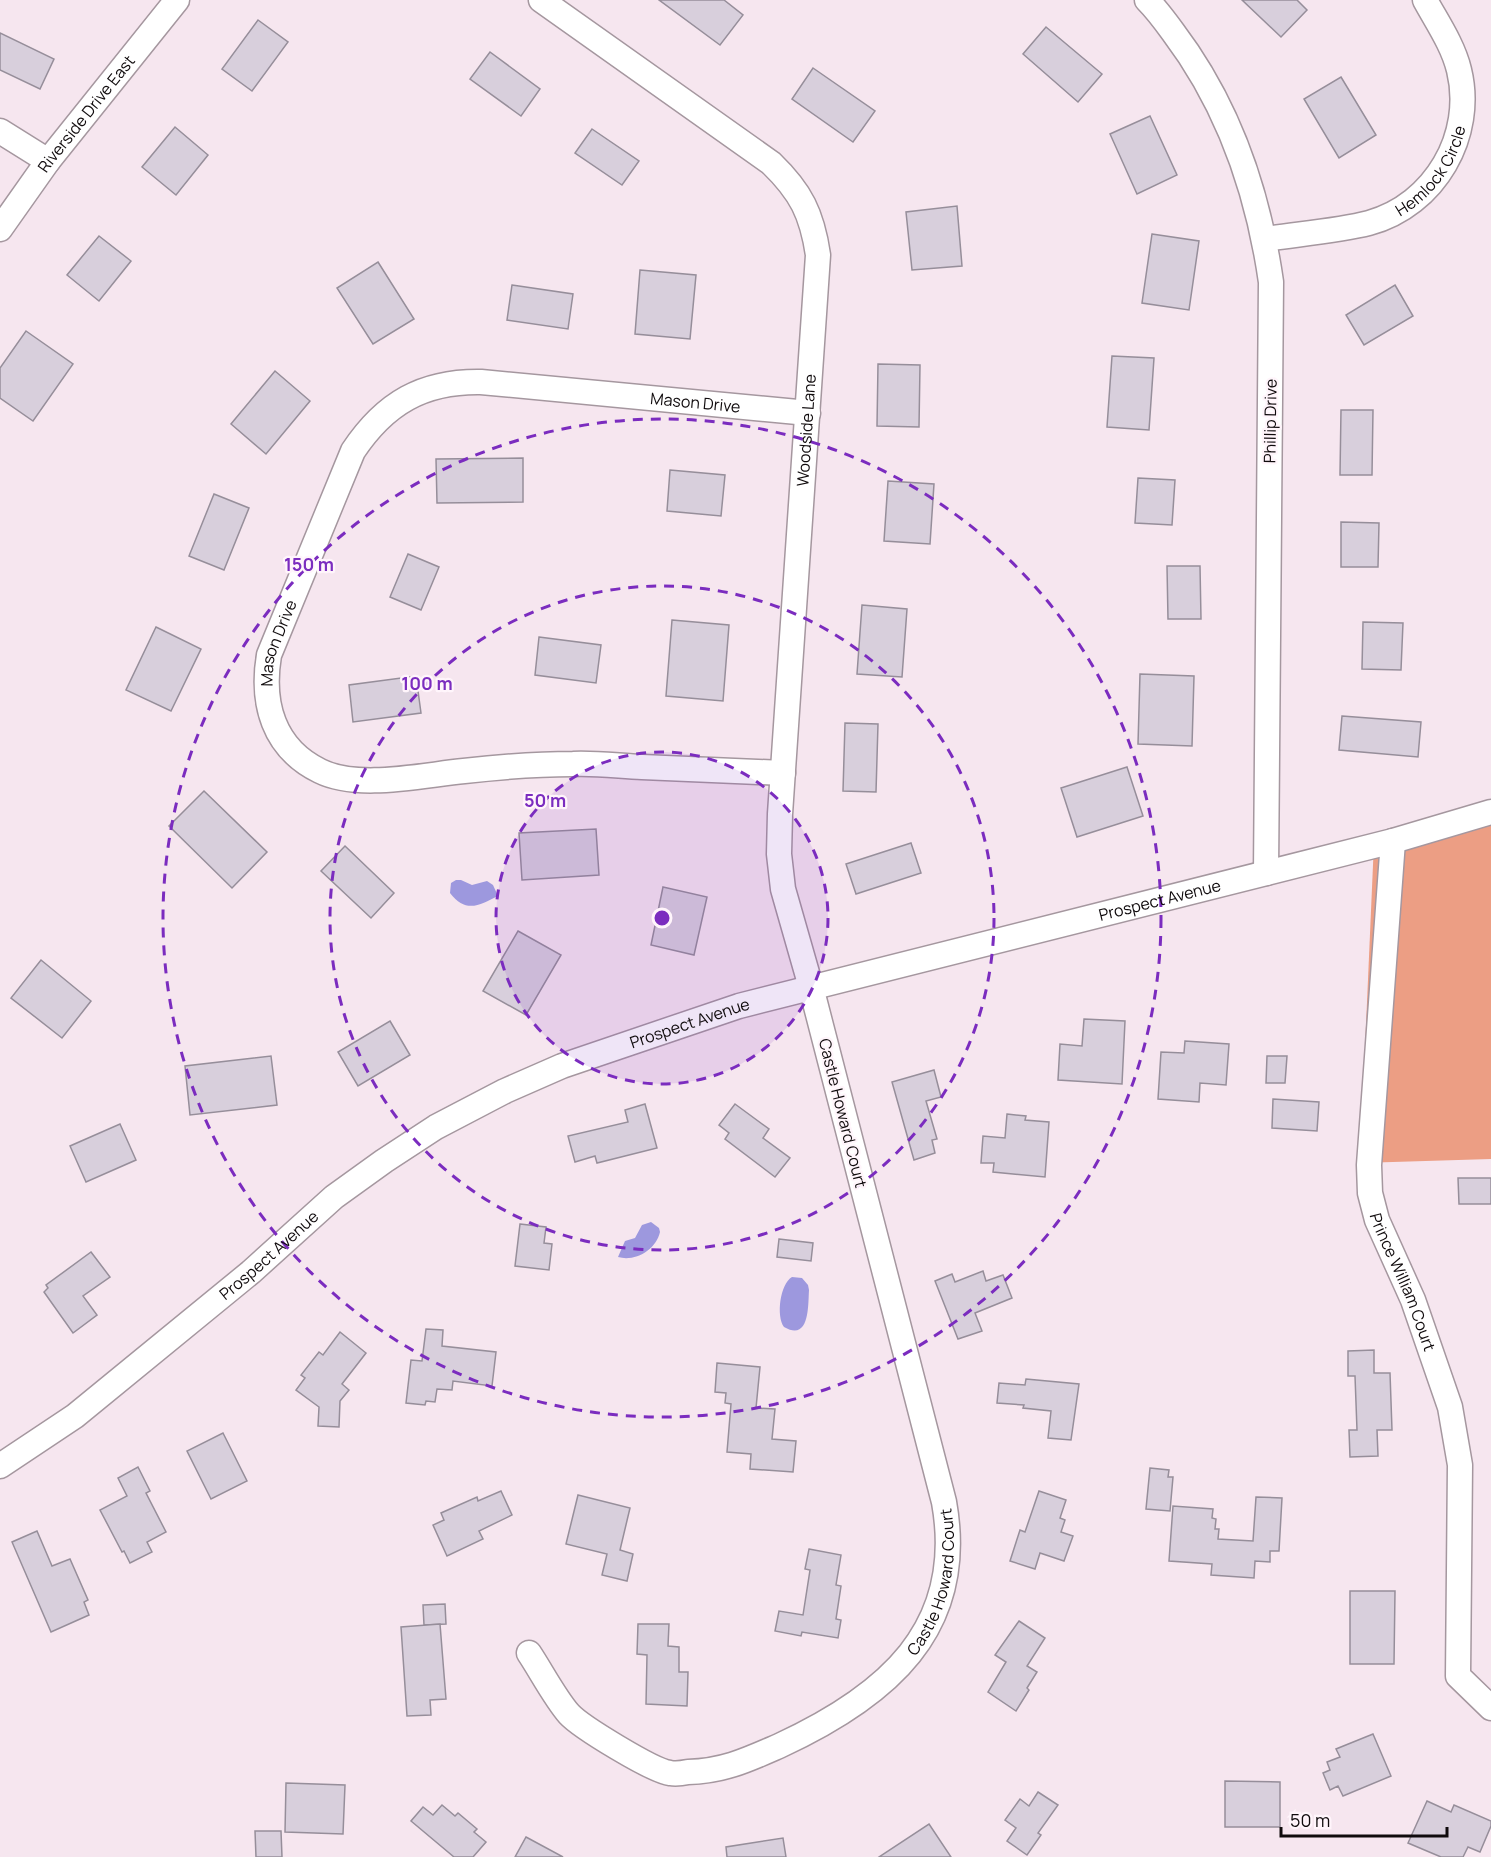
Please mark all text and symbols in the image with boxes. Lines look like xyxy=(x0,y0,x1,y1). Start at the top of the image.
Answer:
street label: Riverside Drive East xyxy=(32,50,140,177)
street label: Hemlock Circle xyxy=(1391,123,1470,221)
street label: Woodside Lane xyxy=(791,373,821,487)
street label: Phillip Drive xyxy=(1258,379,1282,463)
street label: Mason Drive xyxy=(649,387,741,418)
text: 150 m xyxy=(284,552,334,576)
street label: Mason Drive xyxy=(256,596,302,687)
text: 100 m xyxy=(401,671,453,695)
text: 50 m xyxy=(524,788,566,812)
street label: Prospect Avenue xyxy=(1096,874,1223,926)
centre of rings xyxy=(652,908,672,928)
street label: Prospect Avenue xyxy=(627,993,752,1053)
street label: Castle Howard Court xyxy=(814,1036,872,1190)
street label: Prospect Avenue xyxy=(215,1205,323,1305)
street label: Prince William Court xyxy=(1365,1211,1441,1354)
street label: Castle Howard Court xyxy=(902,1507,959,1660)
scale bar xyxy=(1281,1800,1448,1838)
text: 50 m xyxy=(1290,1808,1330,1832)

